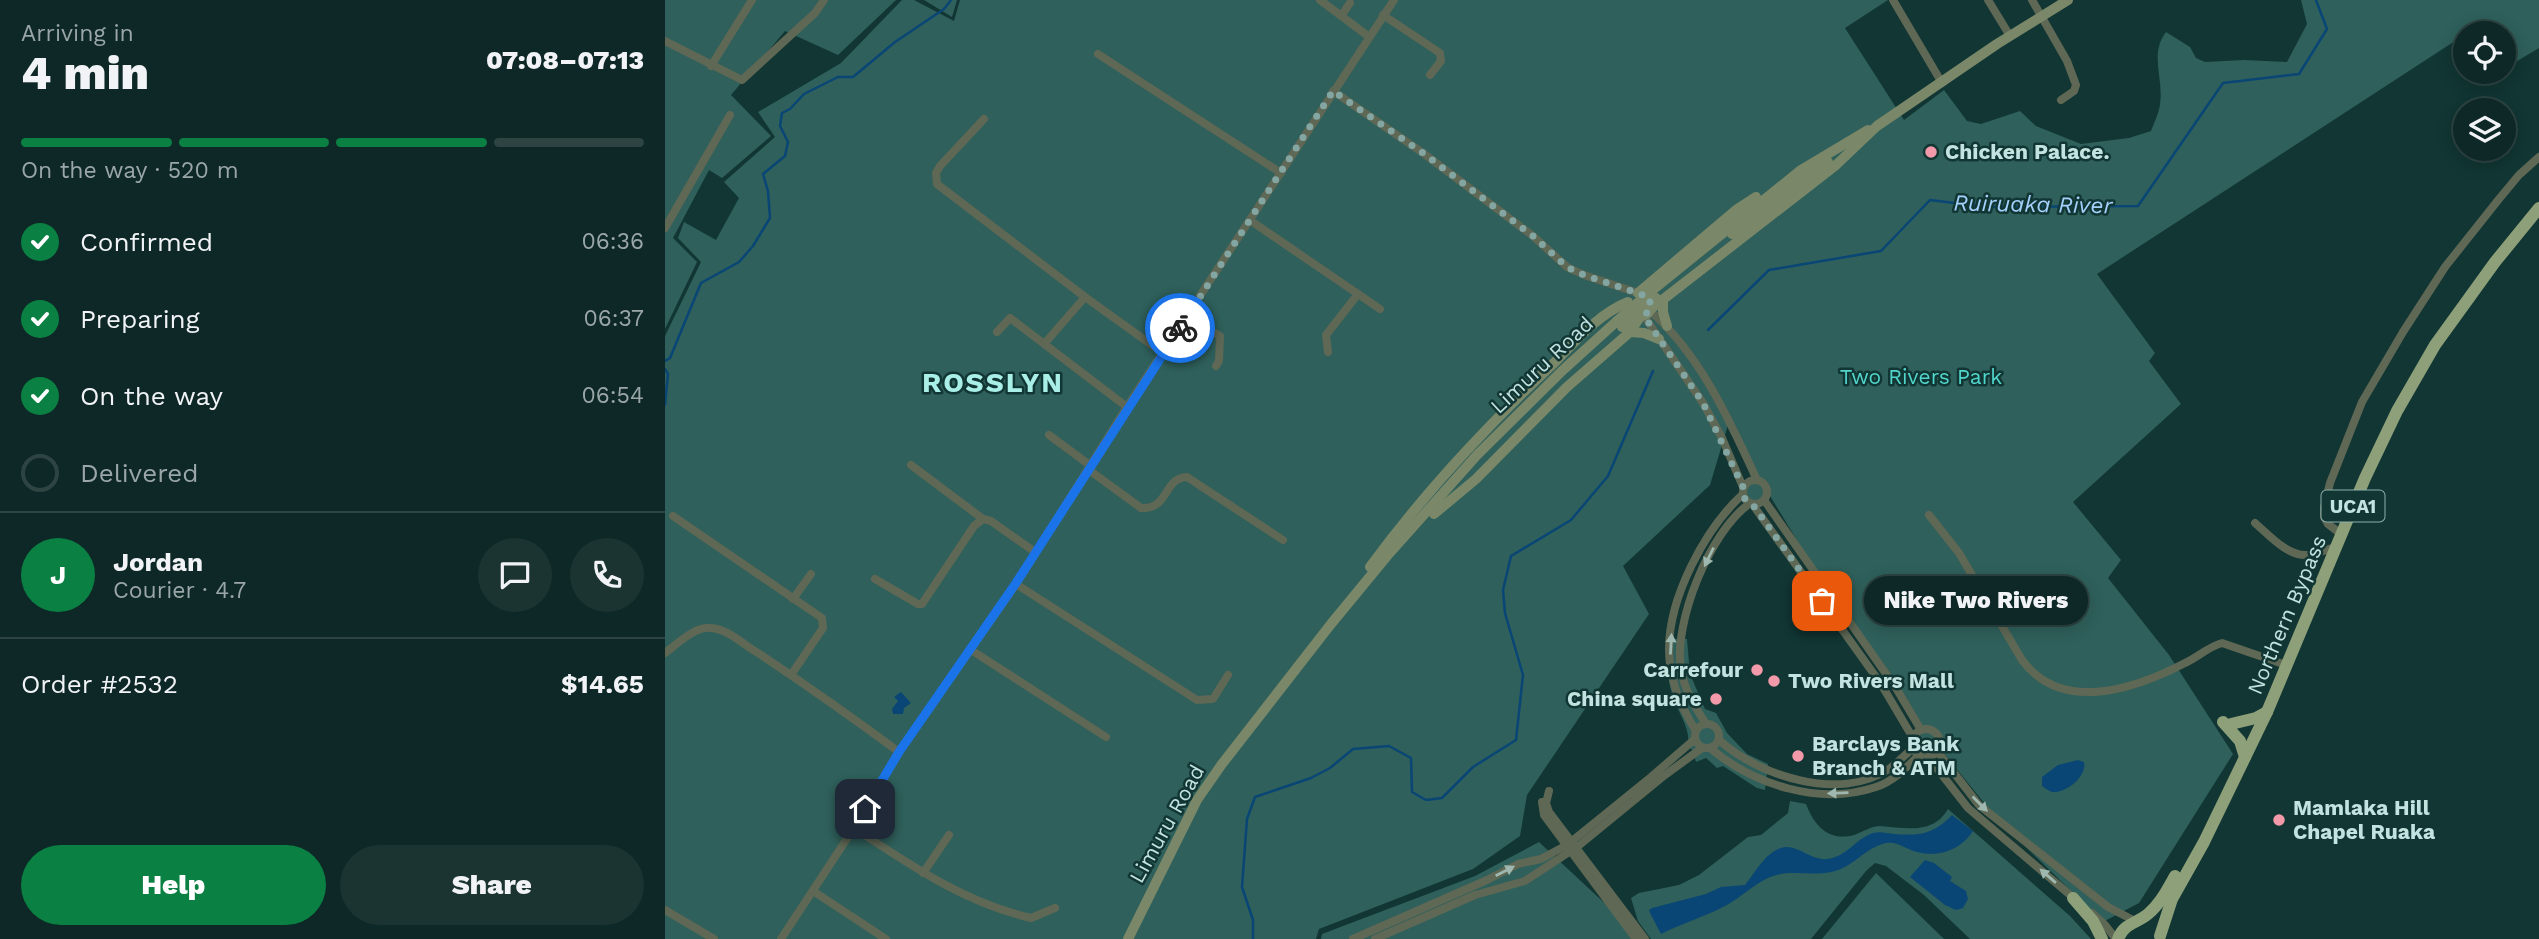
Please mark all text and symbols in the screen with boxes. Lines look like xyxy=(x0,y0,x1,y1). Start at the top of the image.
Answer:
text: Arriving in xyxy=(21,20,134,47)
map controls xyxy=(2453,21,2516,161)
button: locate xyxy=(2453,21,2516,84)
text: 07:08–07:13 xyxy=(486,45,644,75)
text: 4 min xyxy=(21,46,149,100)
button: layers xyxy=(2453,98,2516,161)
place label: Chicken Palace. xyxy=(1945,139,2109,164)
marker: Chicken Palace. xyxy=(1923,144,1939,160)
text: On the way · 520 m xyxy=(21,157,239,184)
water label: Ruiruaka River xyxy=(1953,190,2114,219)
icon: check xyxy=(21,223,59,261)
text: Confirmed xyxy=(80,227,213,257)
text: 06:36 xyxy=(582,228,644,255)
courier xyxy=(1145,293,1215,363)
icon: check xyxy=(21,300,59,338)
text: Preparing xyxy=(80,304,200,334)
text: 06:37 xyxy=(584,305,644,332)
icon: bike xyxy=(1161,309,1199,347)
street label: Limuru Road xyxy=(1485,311,1598,418)
park label: Two Rivers Park xyxy=(1840,364,2002,389)
district label: ROSSLYN xyxy=(922,366,1064,399)
icon: check xyxy=(21,377,59,415)
text: On the way xyxy=(80,381,223,411)
text: 06:54 xyxy=(581,382,644,409)
text: Delivered xyxy=(80,458,199,488)
road number: UCA1 xyxy=(2321,491,2385,522)
street label: Northern Bypass xyxy=(2242,532,2331,698)
button: chat xyxy=(478,538,552,612)
button: phone xyxy=(570,538,644,612)
text: Jordan xyxy=(113,547,203,577)
one-way arrow xyxy=(1703,547,1715,567)
text: J xyxy=(50,560,66,590)
pin xyxy=(1792,571,1852,631)
callout: Nike Two Rivers xyxy=(1864,576,2088,626)
text: Courier · 4.7 xyxy=(113,577,246,604)
icon: bag xyxy=(1803,582,1841,620)
text: Nike Two Rivers xyxy=(1884,587,2068,614)
one-way arrow xyxy=(1665,632,1676,654)
place label: Carrefour xyxy=(1643,657,1743,682)
marker: Carrefour xyxy=(1749,662,1765,678)
place label: Two Rivers Mall xyxy=(1788,668,1954,693)
text: Order #2532 xyxy=(21,669,178,699)
text: $14.65 xyxy=(561,669,644,699)
marker: Two Rivers Mall xyxy=(1766,673,1782,689)
place label: China square xyxy=(1567,686,1702,711)
marker: China square xyxy=(1708,691,1724,707)
place label: Barclays Bank Branch & ATM xyxy=(1812,731,1960,780)
marker: Barclays Bank Branch & ATM xyxy=(1790,748,1806,764)
street label: Limuru Road xyxy=(1124,760,1209,887)
pin xyxy=(835,779,895,839)
one-way arrow xyxy=(1827,787,1849,798)
icon: home xyxy=(846,790,884,828)
one-way arrow xyxy=(1971,795,1988,811)
place label: Mamlaka Hill Chapel Ruaka xyxy=(2293,795,2436,844)
marker: Mamlaka Hill Chapel Ruaka xyxy=(2271,812,2287,828)
button: Help xyxy=(21,845,326,925)
button: Share xyxy=(340,845,644,925)
one-way arrow xyxy=(1495,865,1515,877)
one-way arrow xyxy=(2039,868,2057,884)

